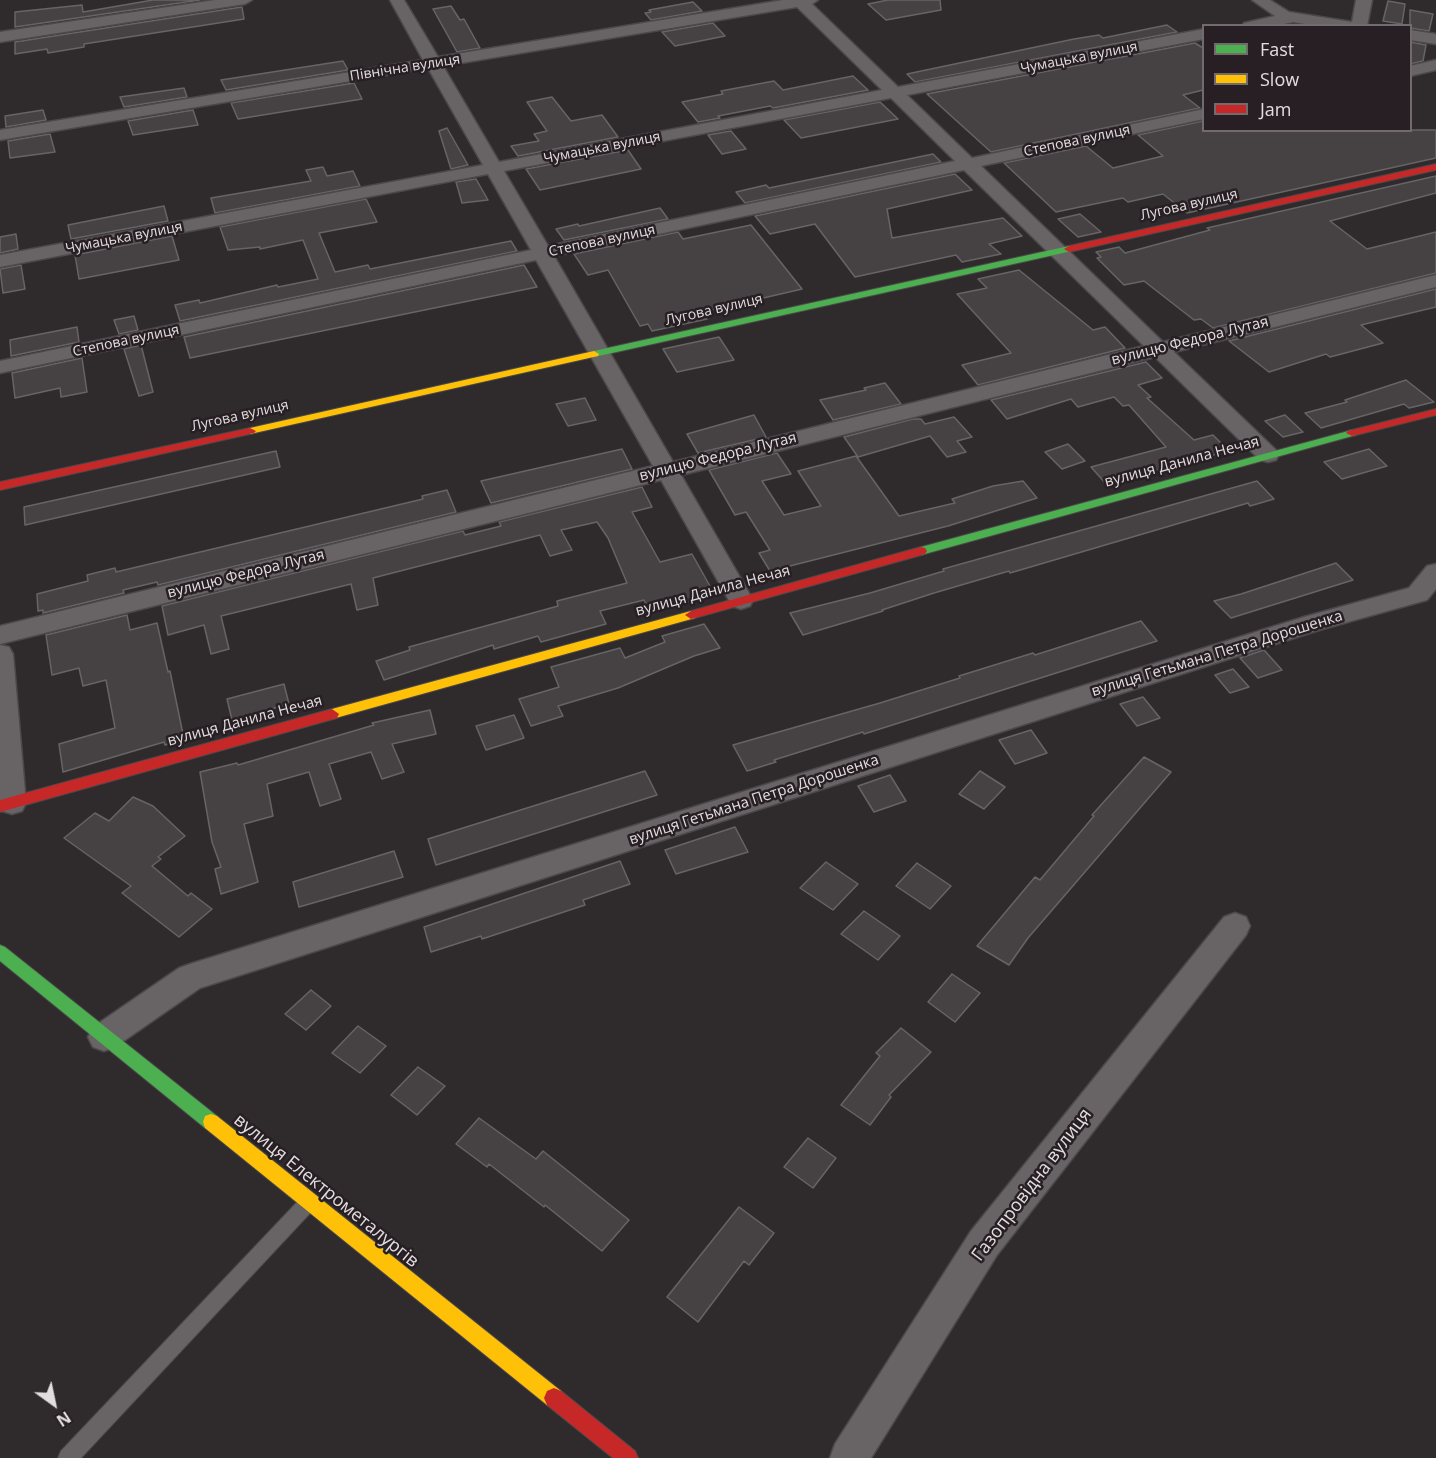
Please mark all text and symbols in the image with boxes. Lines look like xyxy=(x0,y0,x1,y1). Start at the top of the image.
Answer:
legend xyxy=(1202,24,1412,132)
text: Fast xyxy=(1260,37,1294,61)
street label: Чумацька вулиця xyxy=(1019,38,1139,78)
street label: Північна вулиця xyxy=(349,51,461,85)
text: Slow xyxy=(1260,67,1299,91)
text: Jam xyxy=(1260,97,1292,121)
street label: Степова вулиця xyxy=(1022,122,1132,160)
street label: Чумацька вулиця xyxy=(542,128,662,168)
street label: Лугова вулиця xyxy=(1139,186,1239,224)
street label: Чумацька вулиця xyxy=(64,218,184,258)
street label: Степова вулиця xyxy=(547,222,657,260)
street label: Лугова вулиця xyxy=(664,291,764,329)
street label: вулицю Федора Лутая xyxy=(1110,313,1270,369)
street label: Степова вулиця xyxy=(71,322,181,360)
street label: Лугова вулиця xyxy=(190,397,290,435)
street label: вулицю Федора Лутая xyxy=(638,429,798,485)
street label: вулиця Данила Нечая xyxy=(1103,433,1261,491)
street label: вулицю Федора Лутая xyxy=(166,546,326,602)
street label: вулиця Данила Нечая xyxy=(634,562,792,620)
street label: вулиця Гетьмана Петра Дорошенка xyxy=(1089,607,1345,701)
street label: вулиця Данила Нечая xyxy=(166,692,324,750)
street label: вулиця Гетьмана Петра Дорошенка xyxy=(627,751,881,849)
street label: Газопровідна вулиця xyxy=(968,1104,1096,1266)
street label: вулиця Електрометалургів xyxy=(229,1110,423,1272)
north arrow xyxy=(24,1374,84,1434)
text: N xyxy=(52,1406,75,1432)

